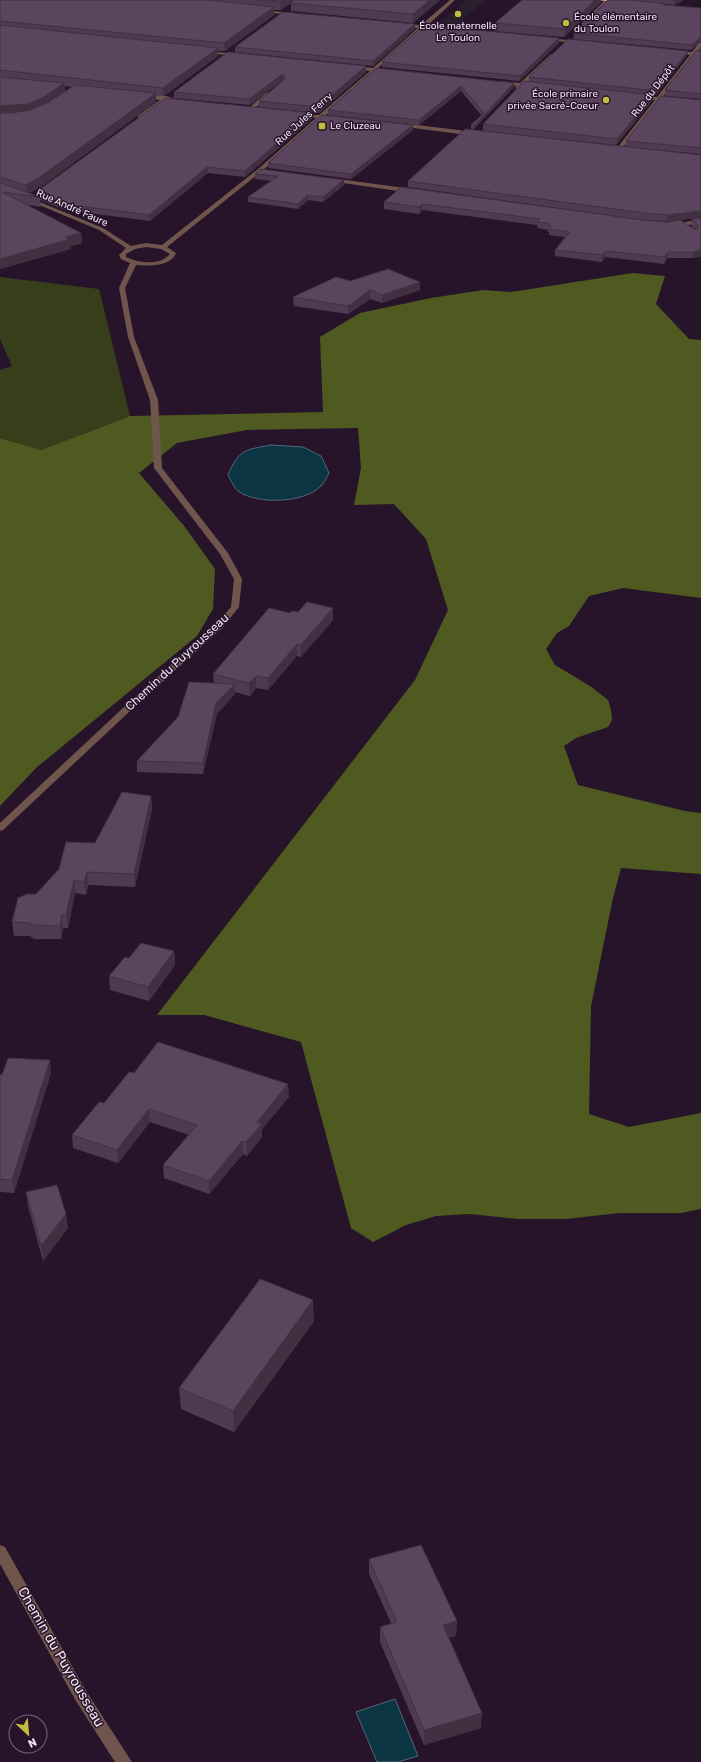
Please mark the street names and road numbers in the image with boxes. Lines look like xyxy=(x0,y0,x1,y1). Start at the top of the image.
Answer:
street label: Rue du Dépôt xyxy=(629,62,677,120)
street label: Rue Jules Ferry xyxy=(273,90,335,148)
street label: Rue André Faure xyxy=(34,187,110,229)
street label: Chemin du Puyrousseau xyxy=(122,610,232,714)
street label: Chemin du Puyrousseau xyxy=(14,1584,108,1730)

